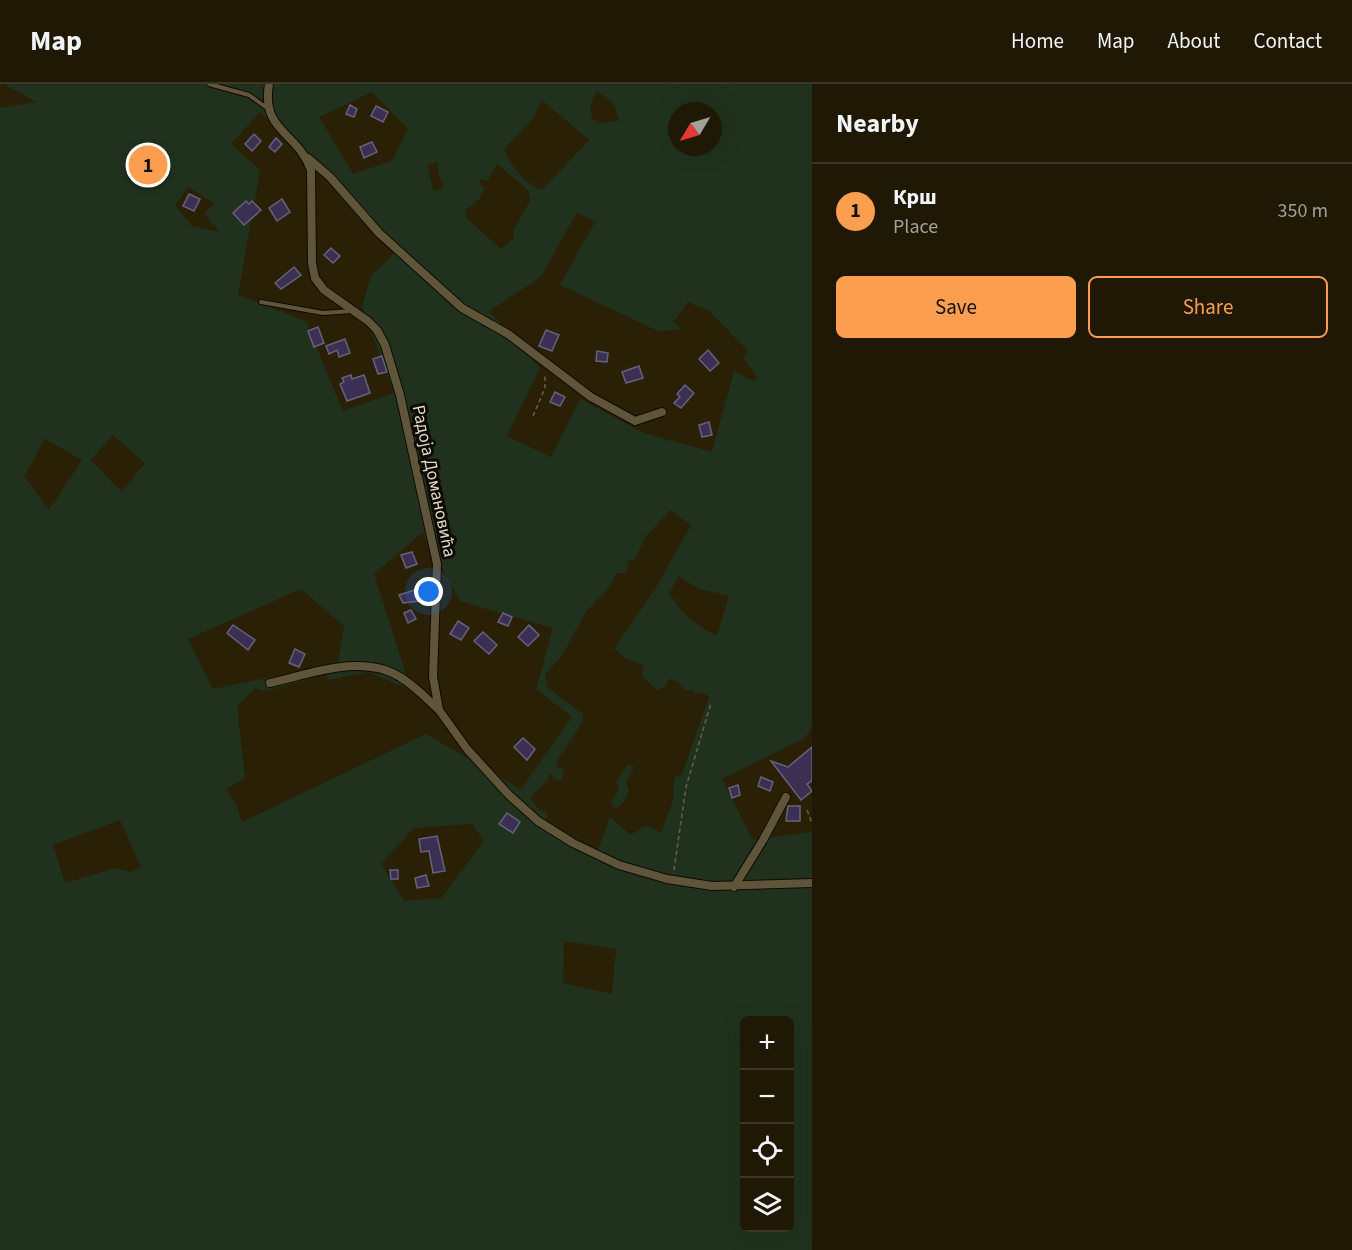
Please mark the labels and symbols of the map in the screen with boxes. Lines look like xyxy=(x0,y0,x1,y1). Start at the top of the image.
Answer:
north arrow xyxy=(668,102,722,156)
pin: 1 xyxy=(128,142,168,188)
street label: Радоја Домановића xyxy=(406,403,462,559)
your location xyxy=(414,577,443,606)

